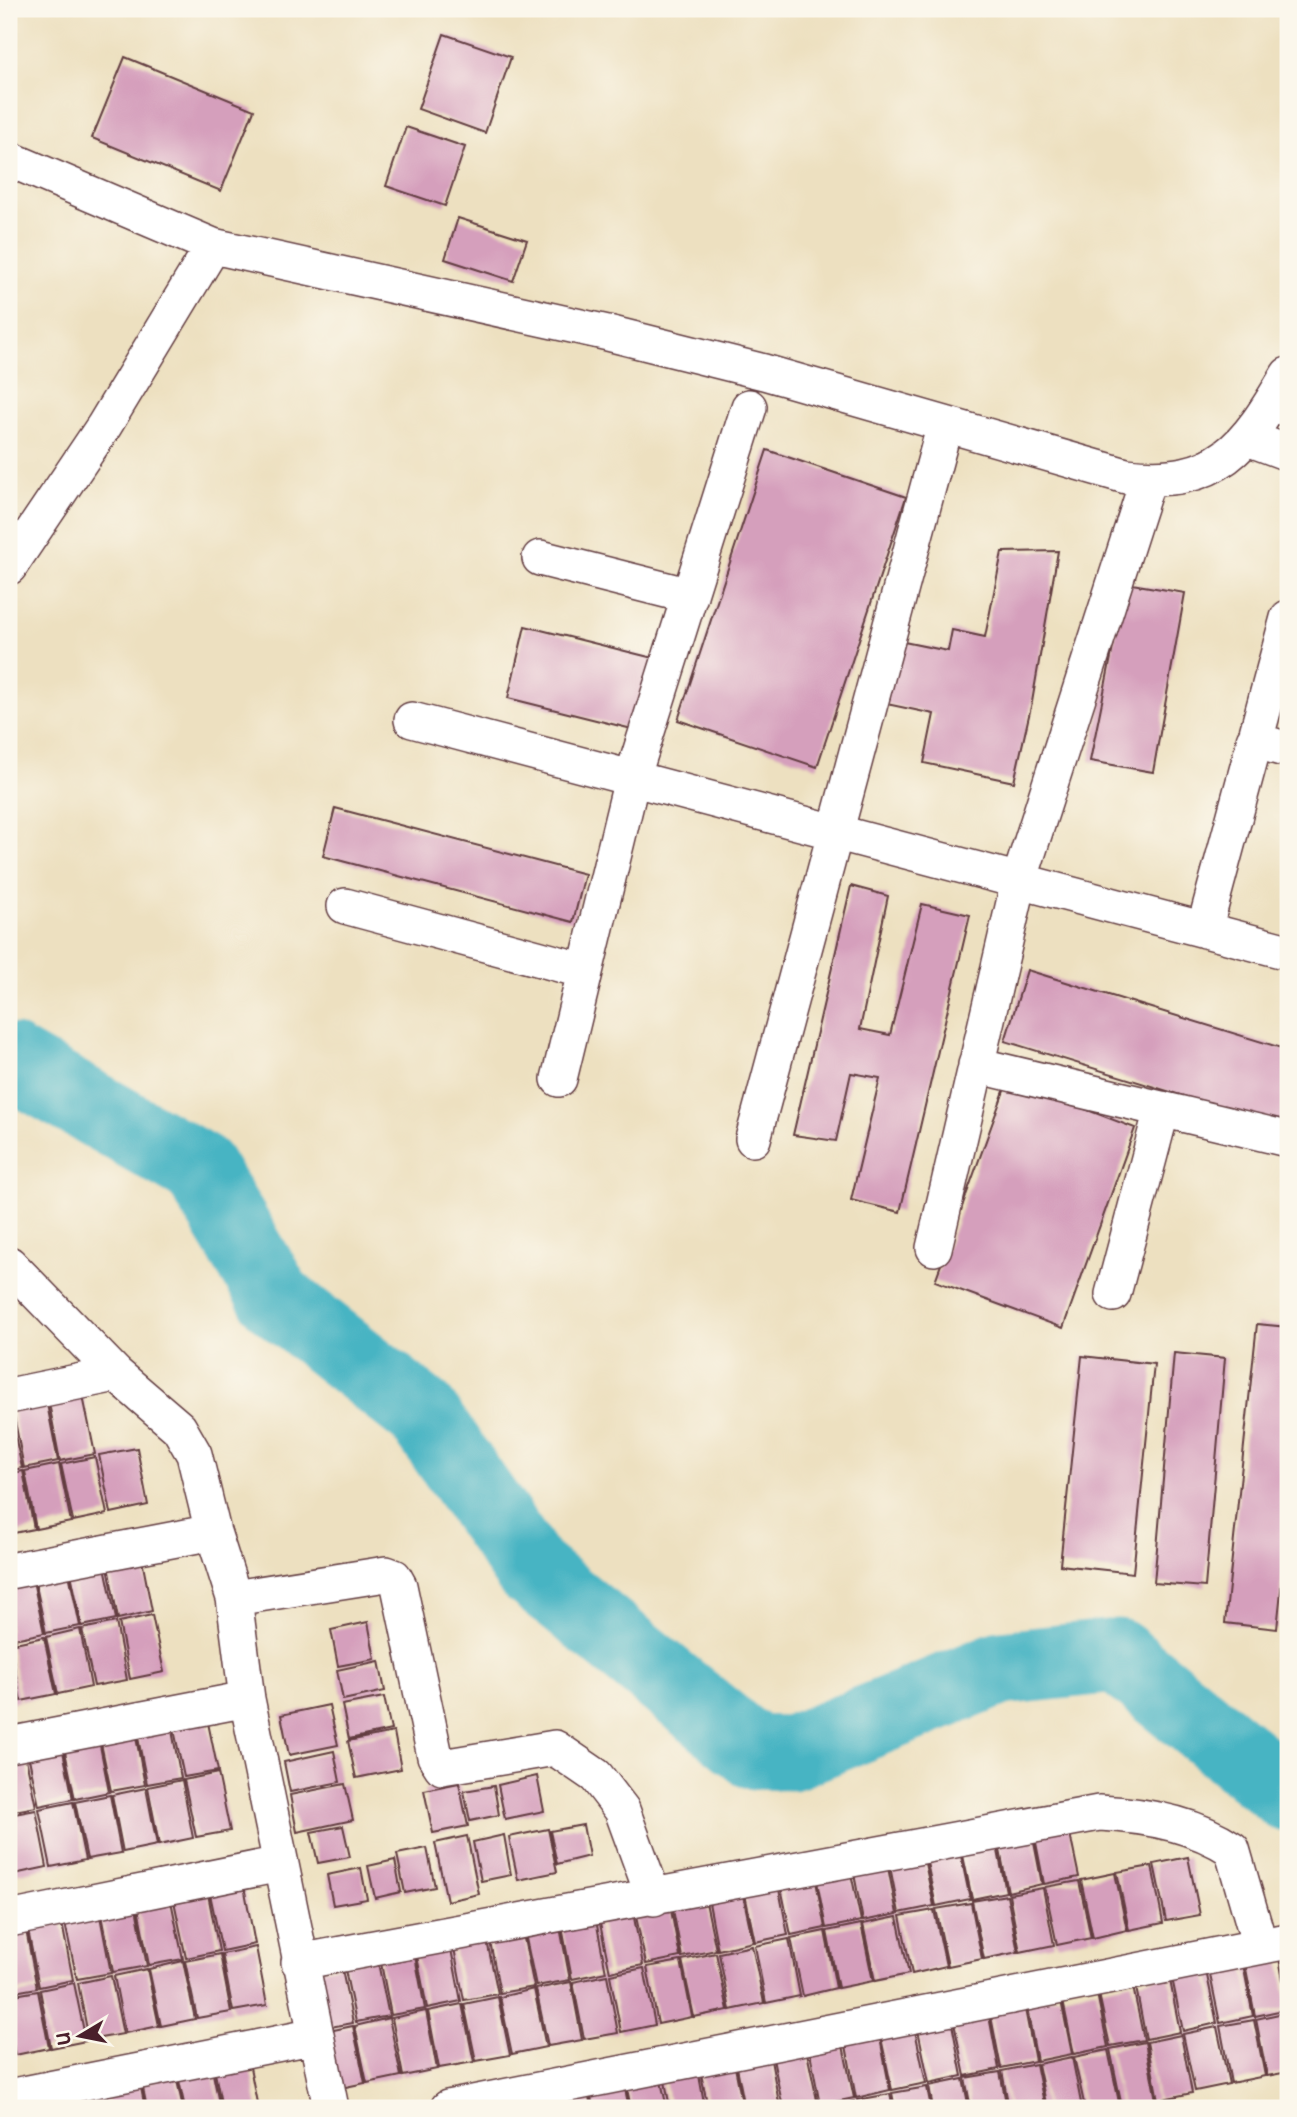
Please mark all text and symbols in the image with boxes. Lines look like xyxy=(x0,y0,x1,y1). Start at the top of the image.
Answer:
north arrow xyxy=(46,2002,116,2072)
text: U xyxy=(49,2030,76,2048)

